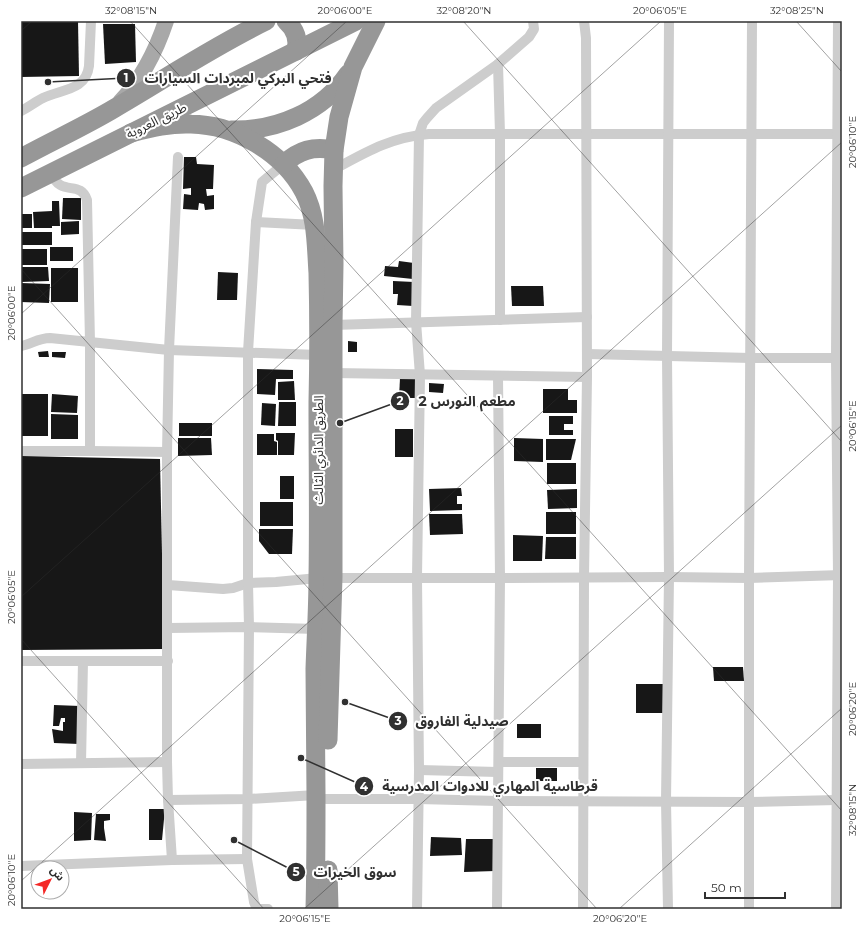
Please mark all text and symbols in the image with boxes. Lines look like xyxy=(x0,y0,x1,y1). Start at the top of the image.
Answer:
text: 32°08'15"N xyxy=(105,4,157,17)
text: 20°06'00"E xyxy=(318,4,373,17)
text: 32°08'20"N xyxy=(437,4,492,17)
text: 20°06'05"E xyxy=(633,4,687,17)
text: 32°08'25"N xyxy=(770,4,824,17)
callout: فتحي البركي لمبردات السيارات xyxy=(116,65,339,91)
text: فتحي البركي لمبردات السيارات xyxy=(144,69,332,89)
text: 1 xyxy=(124,70,128,85)
street label: طريق العروبة xyxy=(123,98,189,142)
text: 20°06'10"E xyxy=(846,116,859,168)
text: 20°06'00"E xyxy=(5,285,18,340)
callout: مطعم النورس 2 xyxy=(390,388,524,414)
text: مطعم النورس 2 xyxy=(418,392,516,412)
text: 2 xyxy=(396,393,404,408)
street label: الطريق الدائري الثالث xyxy=(310,395,329,505)
text: 20°06'15"E xyxy=(846,400,859,452)
text: 20°06'05"E xyxy=(5,570,18,624)
text: 20°06'20"E xyxy=(846,682,859,736)
callout: صيدلية الفاروق xyxy=(388,708,517,734)
text: صيدلية الفاروق xyxy=(415,712,509,730)
text: 3 xyxy=(393,713,402,728)
callout: قرطاسية المهاري للادوات المدرسية xyxy=(354,773,606,799)
text: قرطاسية المهاري للادوات المدرسية xyxy=(382,777,598,797)
text: 4 xyxy=(360,779,369,794)
text: 32°08'15"N xyxy=(846,784,859,836)
text: 20°06'10"E xyxy=(5,854,18,906)
callout: سوق الخيرات xyxy=(286,859,405,885)
north arrow xyxy=(30,860,70,900)
text: ش xyxy=(47,863,68,884)
text: سوق الخيرات xyxy=(313,863,397,881)
text: 5 xyxy=(292,864,300,879)
scale bar xyxy=(705,874,785,900)
text: 50 m xyxy=(711,880,742,895)
text: 20°06'15"E xyxy=(279,912,331,925)
text: 20°06'20"E xyxy=(593,912,647,925)

